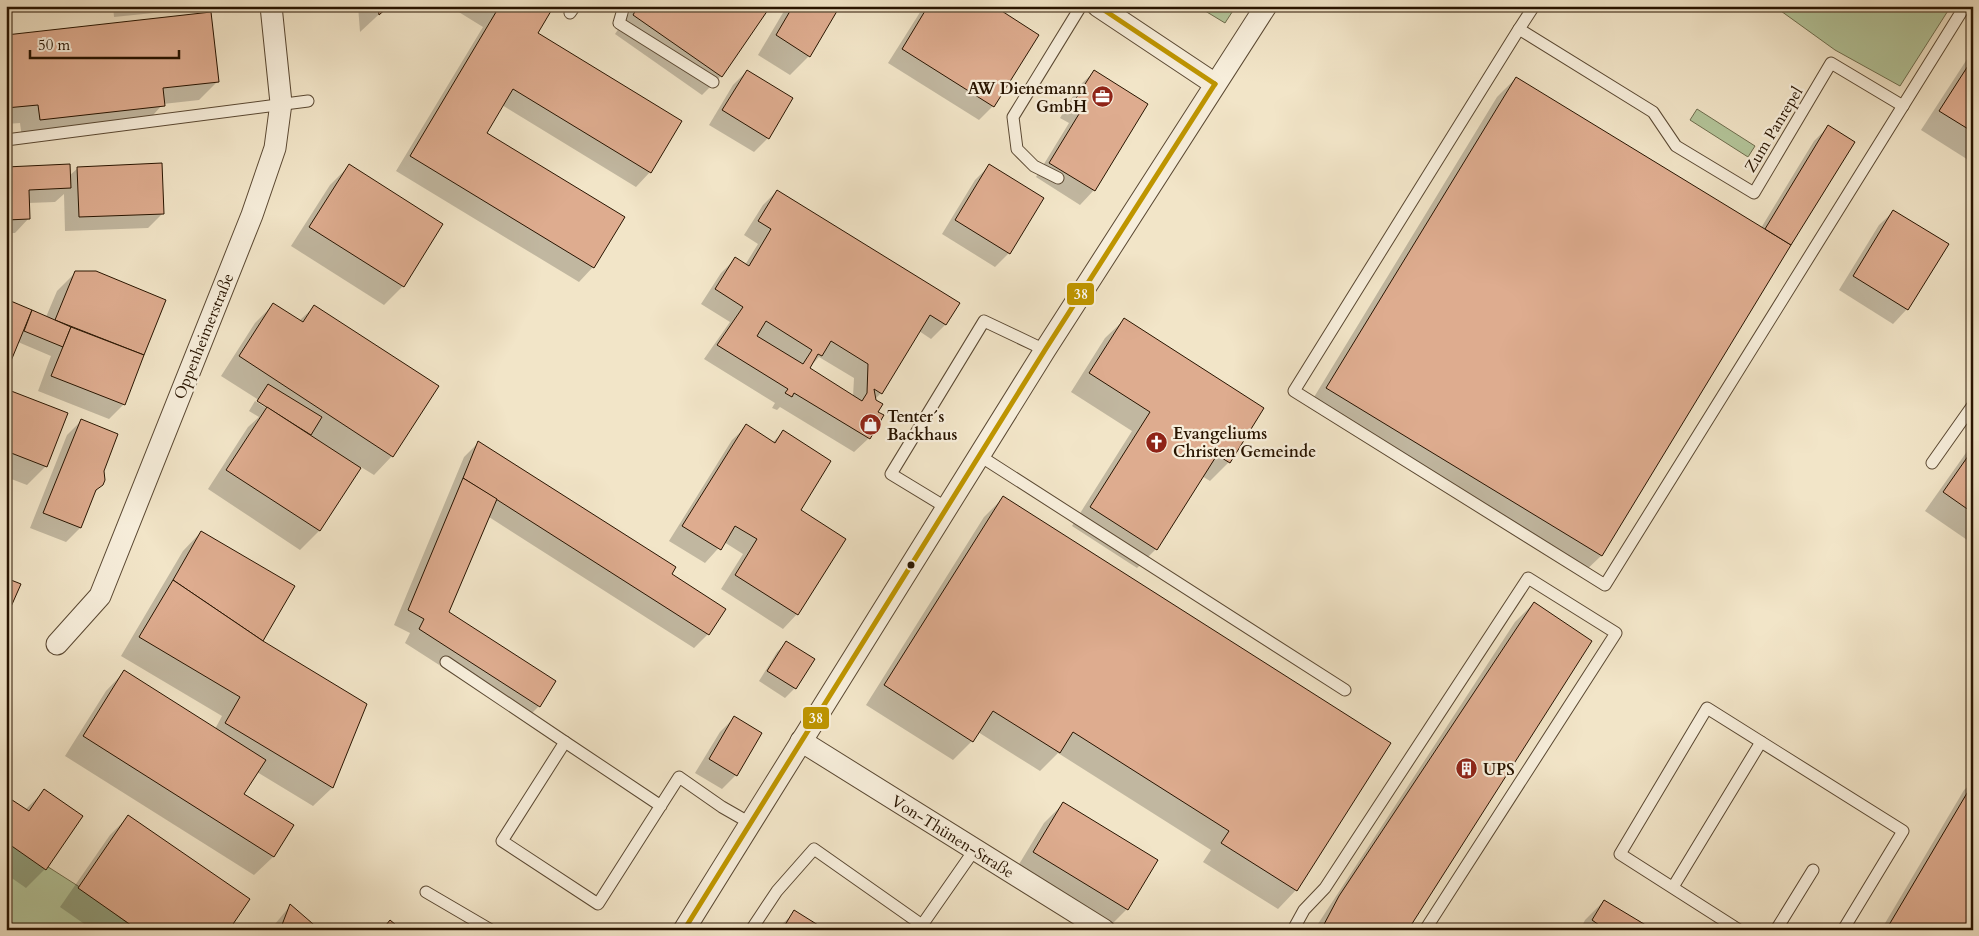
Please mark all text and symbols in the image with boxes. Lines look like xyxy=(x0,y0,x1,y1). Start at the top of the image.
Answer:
scale bar xyxy=(30,28,179,60)
text: 50 m xyxy=(38,35,70,55)
place label: AW Dienemann GmbH xyxy=(968,78,1088,118)
street label: Zum Panrepel xyxy=(1740,83,1808,177)
office icon: AW Dienemann GmbH xyxy=(1091,85,1115,109)
street label: Oppenheimerstraße xyxy=(169,270,239,403)
line badge: 38 xyxy=(1066,282,1095,306)
text: 38 xyxy=(1074,285,1088,304)
place label: Tenter´s Backhaus xyxy=(887,406,958,446)
shop icon: Tenter´s Backhaus xyxy=(859,413,883,437)
place label: Evangeliums Christen Gemeinde xyxy=(1173,423,1316,463)
church icon: Evangeliums Christen Gemeinde xyxy=(1145,430,1169,454)
unlabelled marker xyxy=(906,560,916,570)
line badge: 38 xyxy=(802,706,830,730)
text: 38 xyxy=(809,709,823,728)
building icon: UPS xyxy=(1455,757,1479,781)
place label: UPS xyxy=(1483,759,1515,781)
street label: Von-Thünen-Straße xyxy=(887,790,1018,884)

